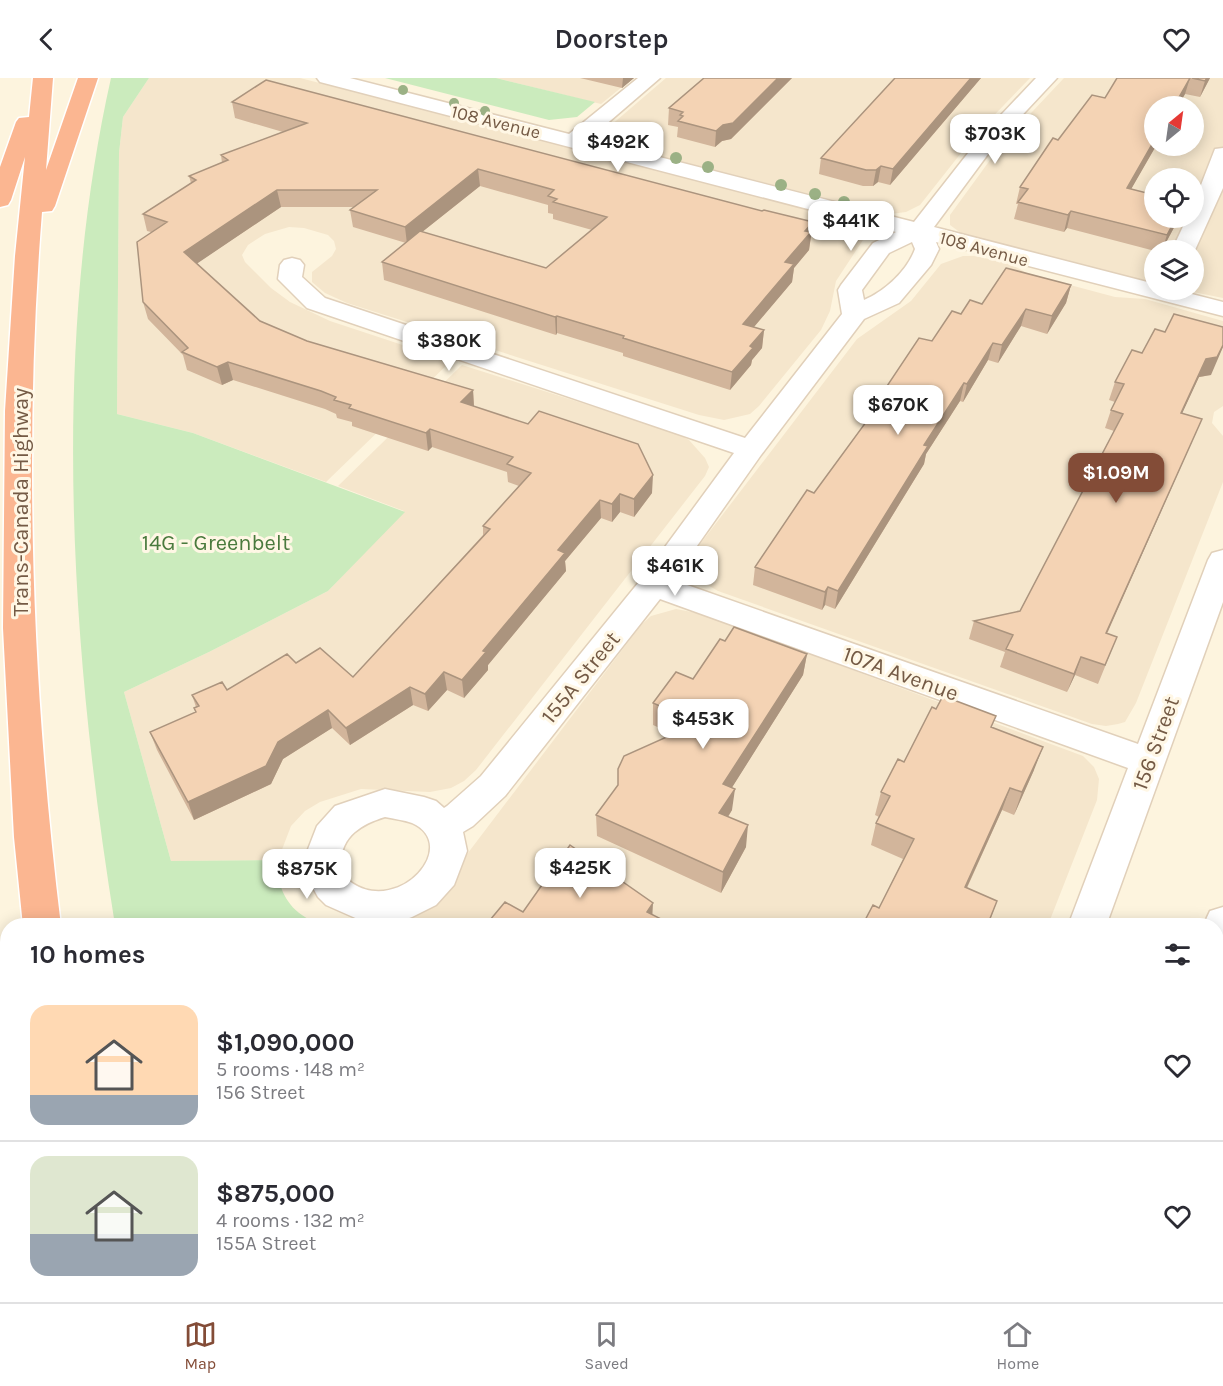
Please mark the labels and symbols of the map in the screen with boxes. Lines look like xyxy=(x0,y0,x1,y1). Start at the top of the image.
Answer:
north arrow xyxy=(1144,96,1204,156)
street label: 108 Avenue xyxy=(449,100,543,144)
pin: $703K xyxy=(953,114,1037,165)
pin: $492K xyxy=(576,122,660,173)
pin: $441K xyxy=(809,201,893,252)
street label: 108 Avenue xyxy=(937,227,1031,271)
pin: $380K xyxy=(407,321,491,372)
pin: $670K xyxy=(856,385,940,436)
street label: Trans-Canada Highway xyxy=(8,388,34,616)
pin: $1.09M xyxy=(1067,453,1165,504)
park label: 14G - Greenbelt xyxy=(142,530,290,556)
pin: $461K xyxy=(633,546,717,597)
street label: 155A Street xyxy=(536,627,626,729)
street label: 107A Avenue xyxy=(839,641,962,707)
street label: 156 Street xyxy=(1127,693,1185,794)
pin: $453K xyxy=(661,699,745,750)
pin: $425K xyxy=(538,848,622,899)
pin: $875K xyxy=(265,849,349,900)

